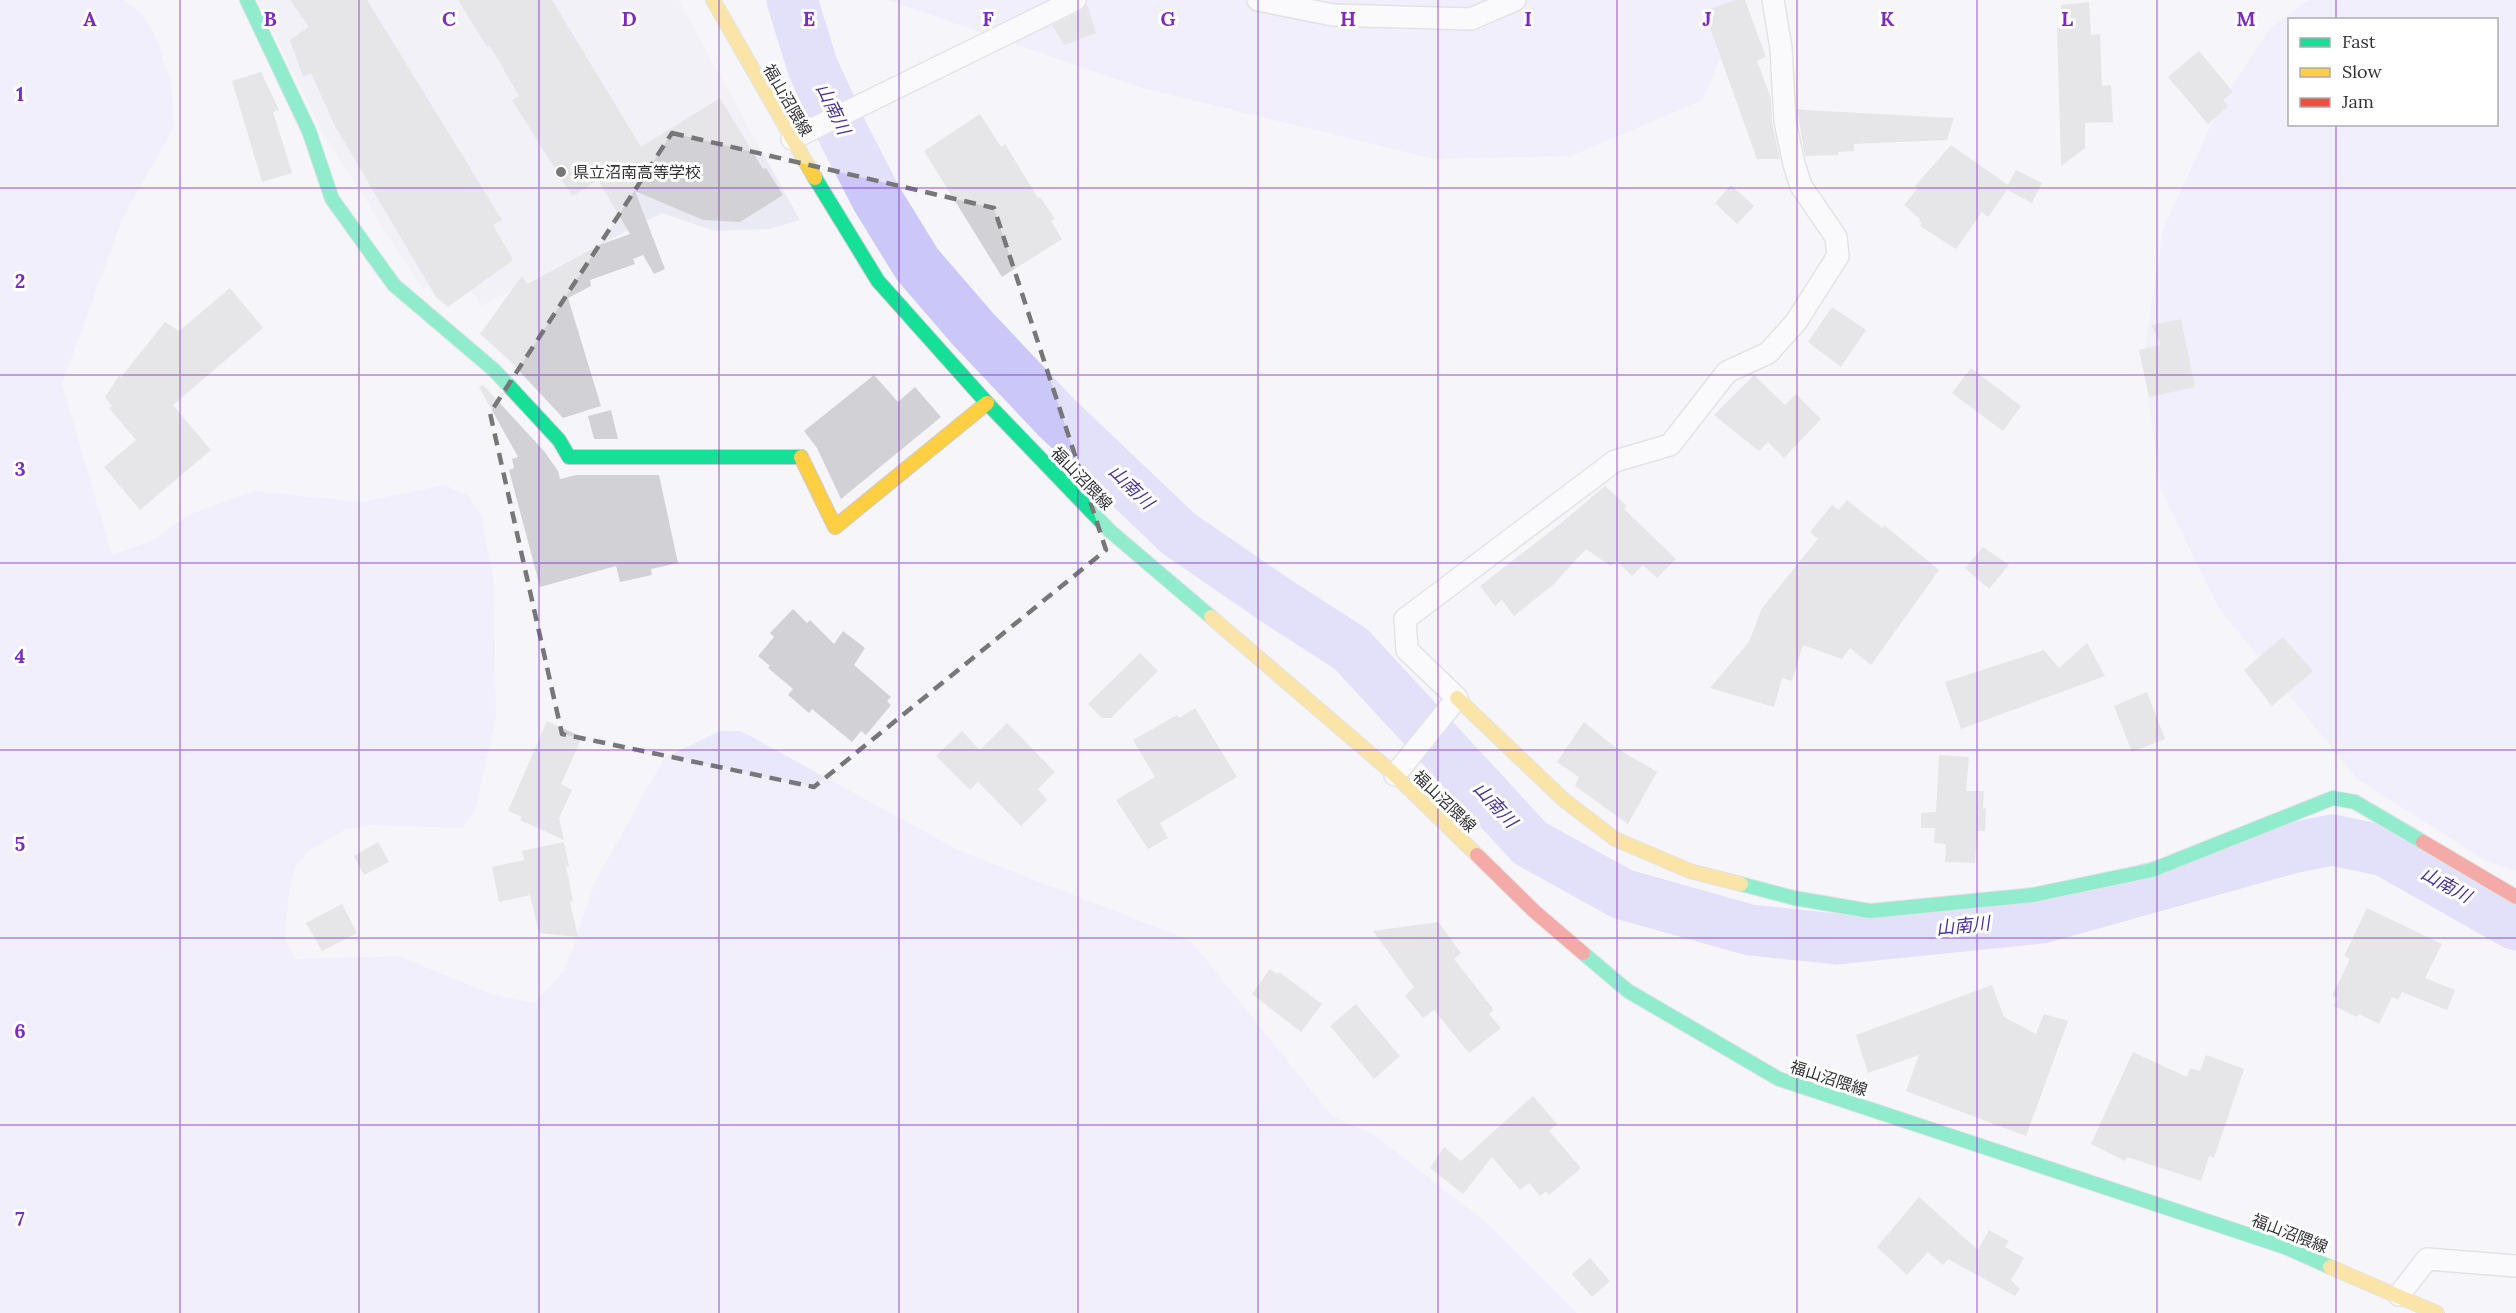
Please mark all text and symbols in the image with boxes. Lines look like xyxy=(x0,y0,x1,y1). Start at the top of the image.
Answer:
text: A xyxy=(83,6,97,31)
text: B xyxy=(263,6,277,31)
text: C xyxy=(442,6,456,31)
text: D xyxy=(621,6,637,31)
text: E xyxy=(803,6,815,31)
text: F xyxy=(982,6,994,31)
text: G xyxy=(1160,6,1176,31)
text: H xyxy=(1340,6,1356,31)
text: I xyxy=(1524,6,1532,31)
text: J xyxy=(1702,6,1712,31)
text: K xyxy=(1880,6,1895,31)
text: L xyxy=(2061,6,2073,31)
text: M xyxy=(2236,6,2256,31)
legend xyxy=(2288,18,2498,126)
text: Fast xyxy=(2342,30,2376,53)
street label: 福山沼隈線 xyxy=(759,60,817,140)
text: Slow xyxy=(2342,60,2382,83)
water label: 山南川 xyxy=(811,79,856,140)
text: 1 xyxy=(16,81,24,106)
text: Jam xyxy=(2341,90,2374,113)
place label: 県立沼南高等学校 xyxy=(573,162,701,182)
marker: 県立沼南高等学校 xyxy=(554,165,568,179)
text: 2 xyxy=(15,268,25,293)
street label: 福山沼隈線 xyxy=(1047,442,1117,514)
text: 3 xyxy=(14,456,26,481)
water label: 山南川 xyxy=(1104,460,1160,515)
text: 4 xyxy=(15,643,26,668)
street label: 福山沼隈線 xyxy=(1409,766,1481,836)
water label: 山南川 xyxy=(1469,777,1524,834)
text: 5 xyxy=(15,831,26,856)
water label: 山南川 xyxy=(2417,861,2477,909)
water label: 山南川 xyxy=(1935,911,1993,940)
text: 6 xyxy=(14,1018,26,1043)
street label: 福山沼隈線 xyxy=(1788,1056,1870,1100)
text: 7 xyxy=(15,1206,25,1231)
street label: 福山沼隈線 xyxy=(2249,1209,2331,1257)

